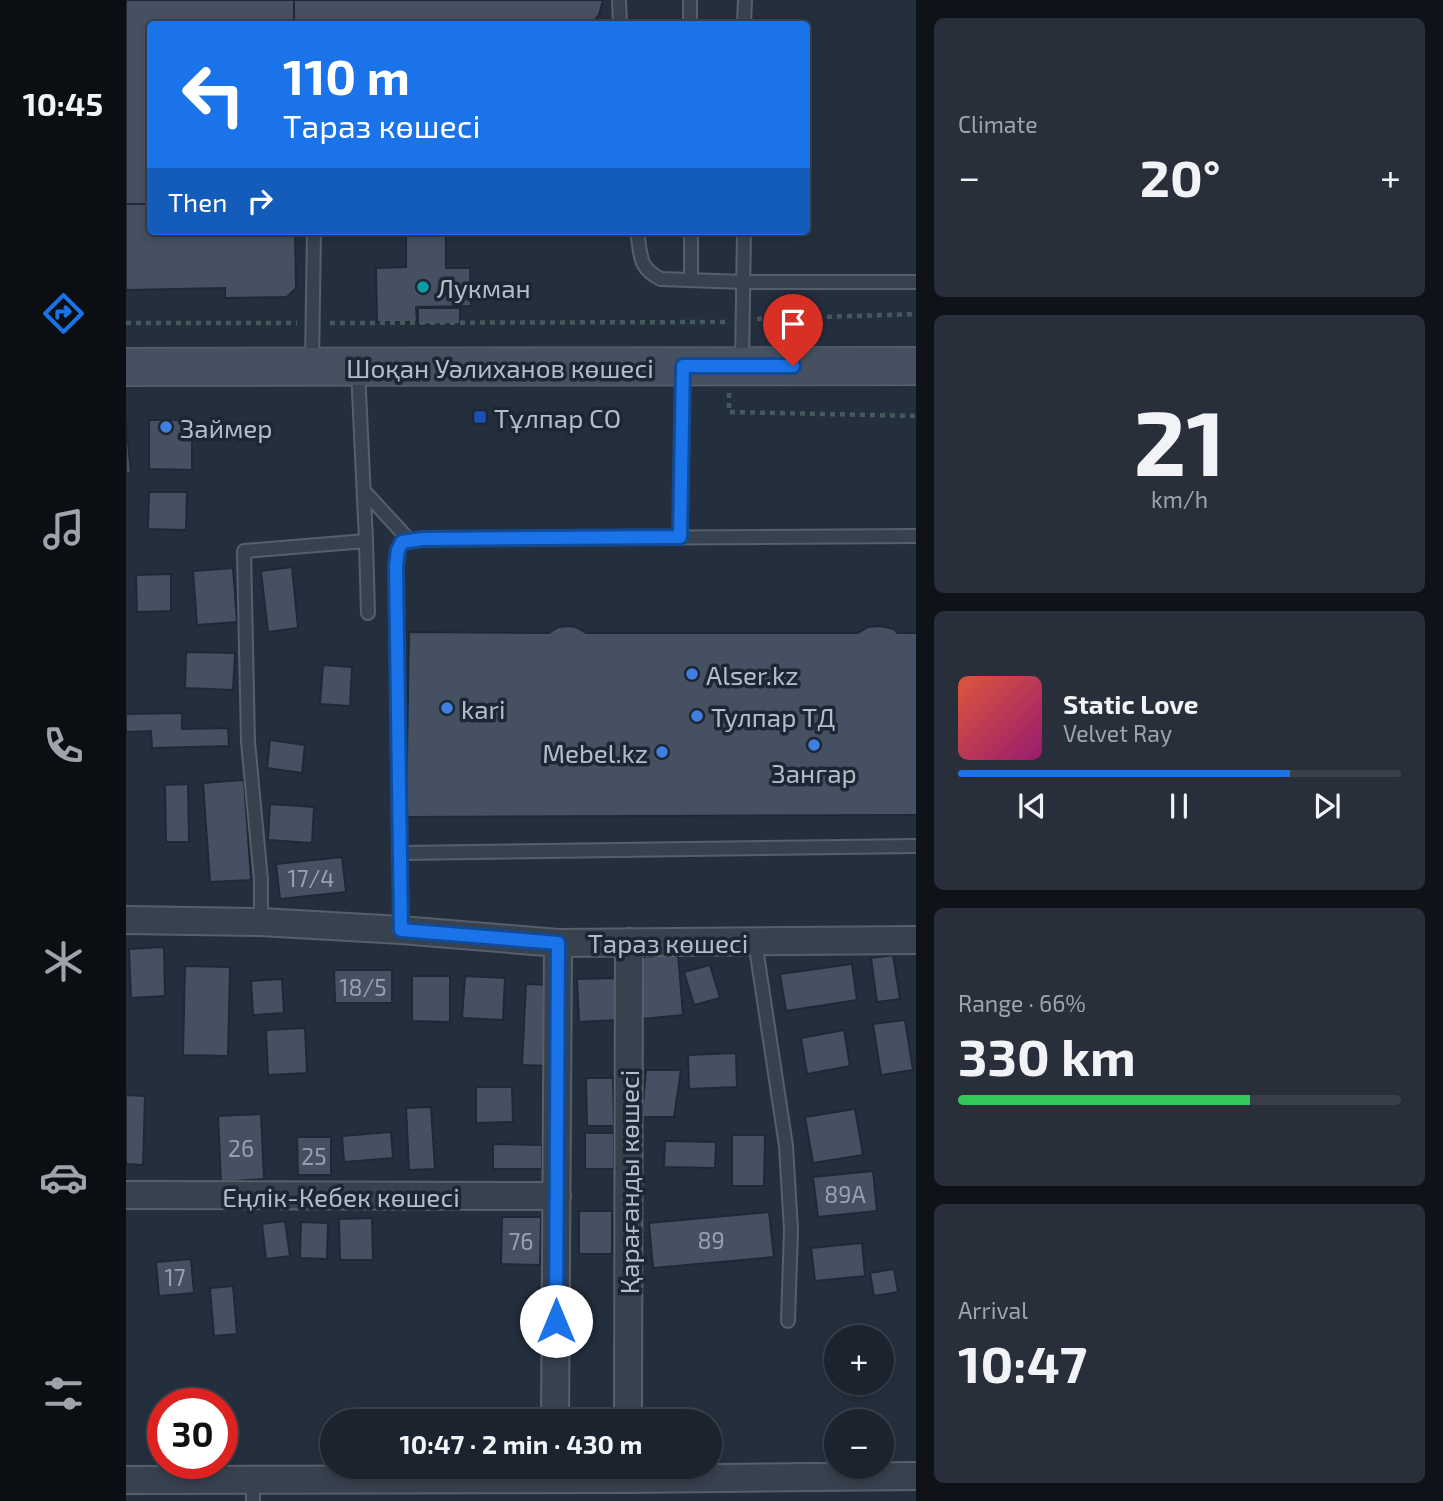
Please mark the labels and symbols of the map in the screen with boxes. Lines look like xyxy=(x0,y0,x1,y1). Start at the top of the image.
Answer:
place label: Лукман xyxy=(437,272,531,304)
marker: Лукман xyxy=(415,279,431,295)
pin xyxy=(763,294,823,366)
street label: Шоқан Уәлиханов көшесі xyxy=(346,352,654,383)
place label: Тұлпар СО xyxy=(494,402,621,433)
marker: Тұлпар СО xyxy=(472,409,488,425)
place label: Займер xyxy=(180,412,272,443)
marker: Займер xyxy=(158,419,174,435)
place label: Alser.kz xyxy=(706,659,799,690)
marker: Alser.kz xyxy=(684,666,700,682)
place label: kari xyxy=(461,693,505,724)
marker: kari xyxy=(439,700,455,716)
place label: Тулпар ТД xyxy=(711,701,835,733)
marker: Тулпар ТД xyxy=(689,708,705,724)
place label: Mebel.kz xyxy=(542,737,648,768)
marker: Зангар xyxy=(806,737,822,753)
marker: Mebel.kz xyxy=(654,744,670,760)
place label: Зангар xyxy=(771,757,857,788)
house number: 17/4 xyxy=(288,864,334,892)
street label: Тараз көшесі xyxy=(588,927,748,958)
house number: 18/5 xyxy=(339,973,387,1001)
street label: Қарағанды көшесі xyxy=(613,1070,644,1294)
house number: 26 xyxy=(228,1134,254,1162)
house number: 25 xyxy=(301,1142,327,1170)
house number: 89А xyxy=(824,1180,866,1208)
street label: Еңлік-Кебек көшесі xyxy=(222,1181,460,1212)
house number: 89 xyxy=(697,1226,725,1254)
house number: 76 xyxy=(509,1227,533,1255)
house number: 17 xyxy=(165,1263,186,1291)
position arrow xyxy=(519,1284,593,1358)
speed limit sign: 30 xyxy=(147,1388,238,1479)

